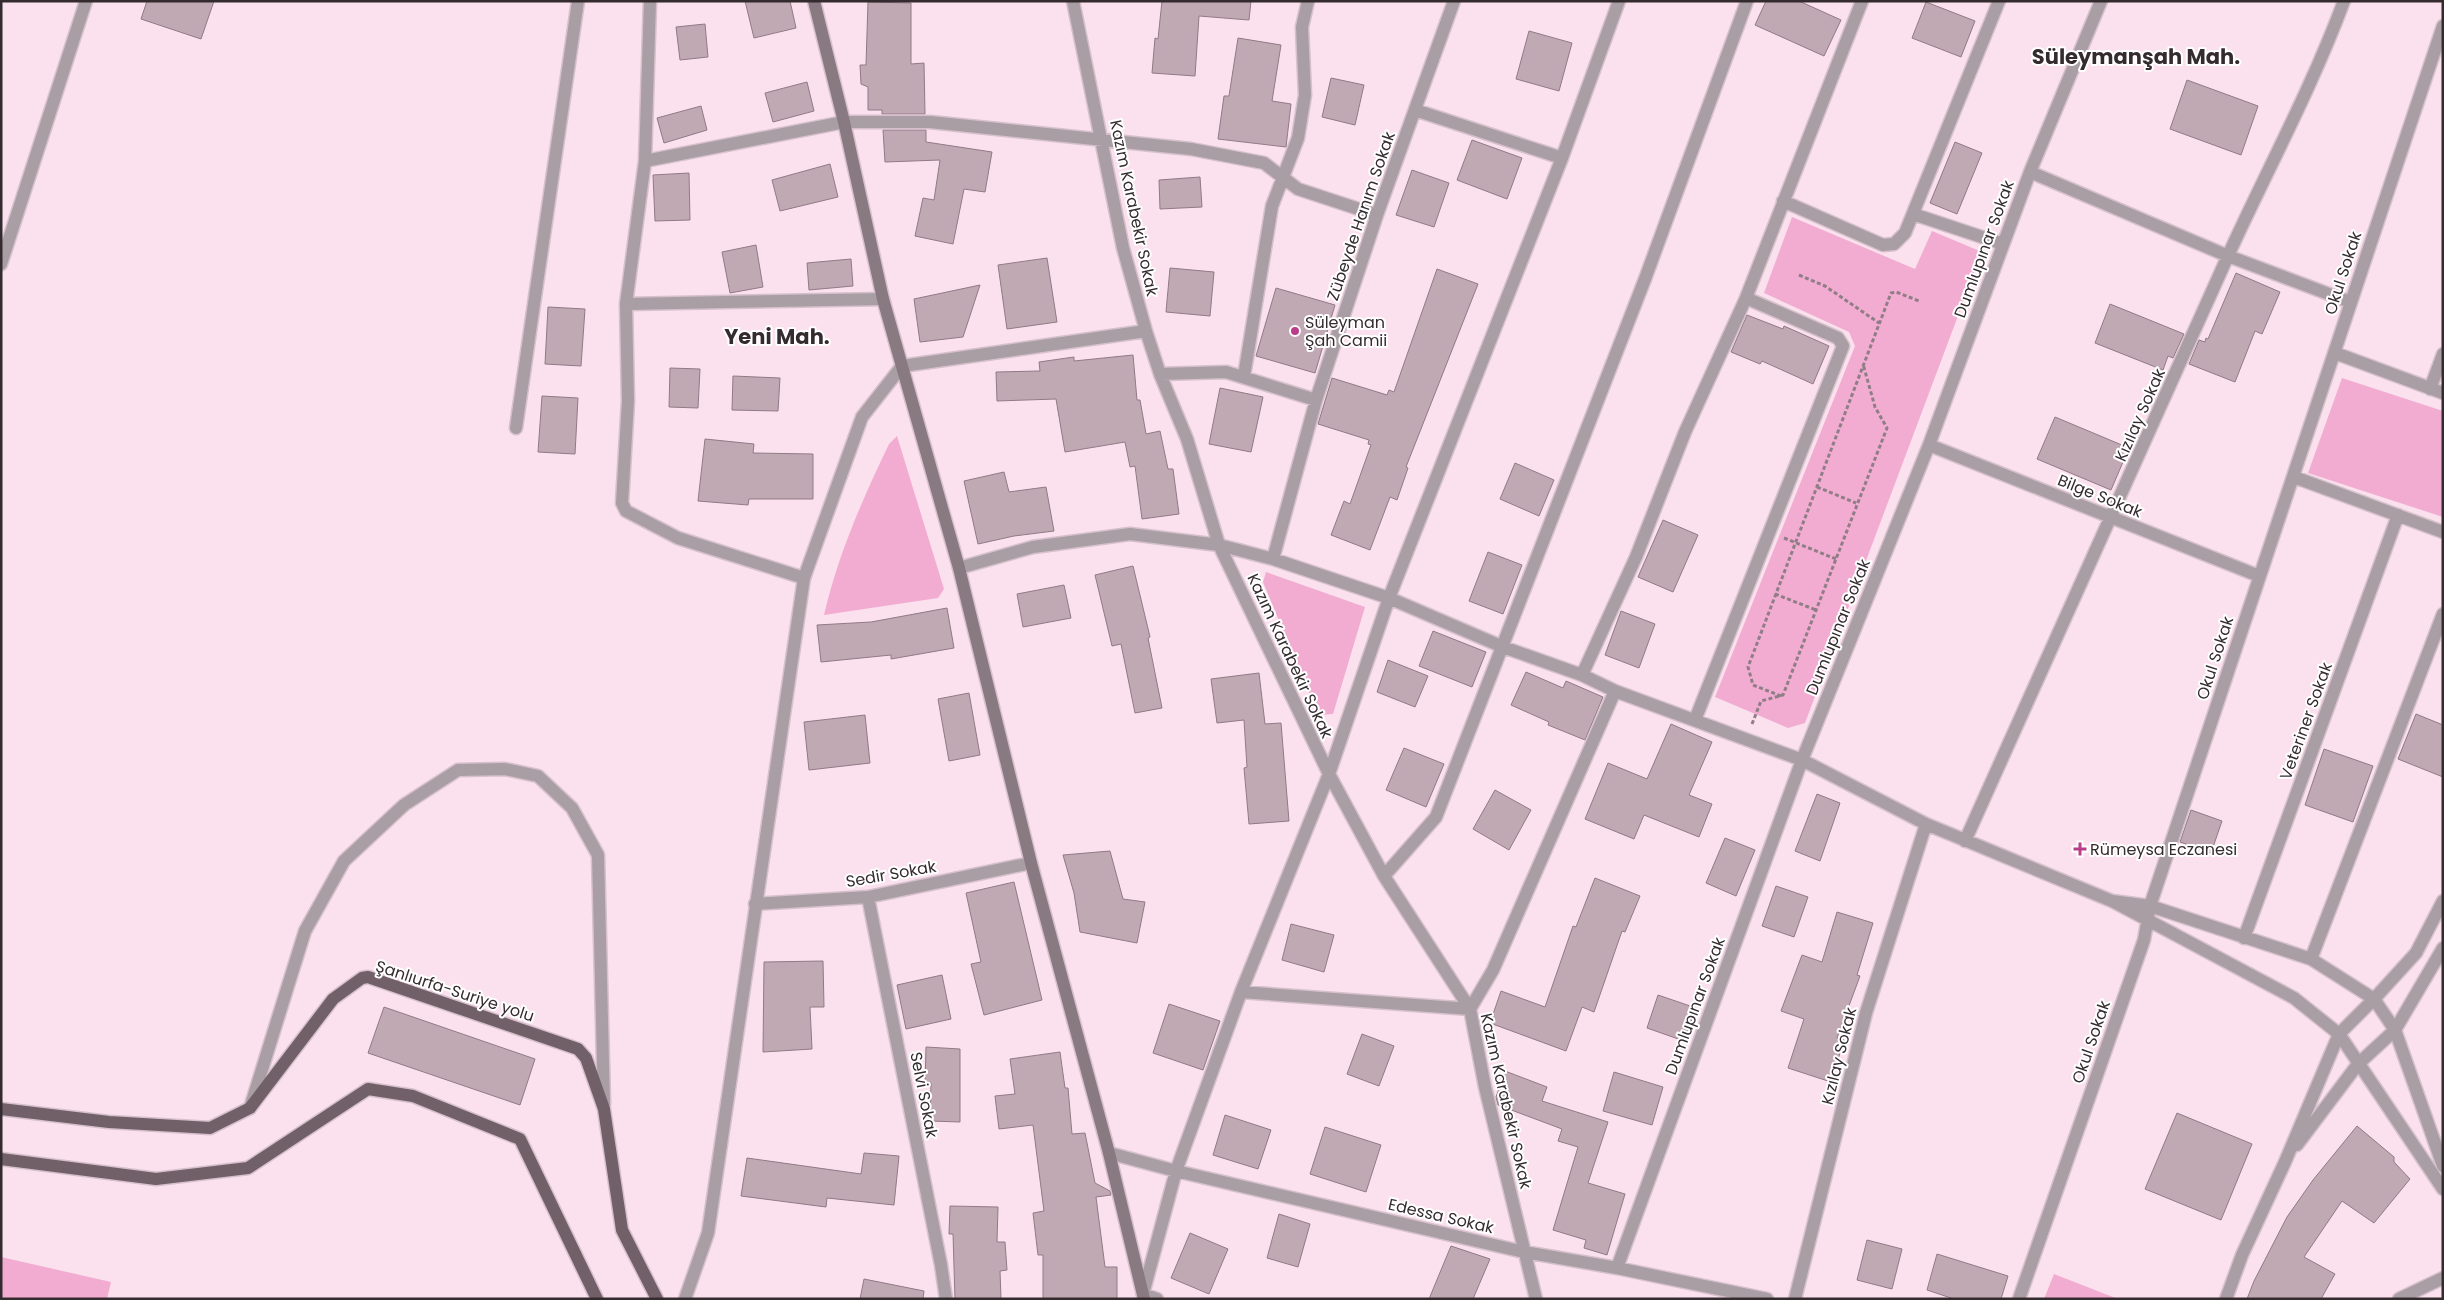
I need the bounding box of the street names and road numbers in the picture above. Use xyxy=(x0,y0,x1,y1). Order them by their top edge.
street label: Kazım Karabekir Sokak xyxy=(1104,118,1164,299)
street label: Zübeyde Hanım Sokak xyxy=(1321,128,1401,304)
street label: Dumlupınar Sokak xyxy=(1948,176,2020,321)
street label: Okul Sokak xyxy=(2319,228,2367,318)
street label: Kızılay Sokak xyxy=(2109,364,2171,465)
street label: Bilge Sokak xyxy=(2054,469,2147,524)
street label: Dumlupınar Sokak xyxy=(1800,555,1876,699)
street label: Kazım Karabekir Sokak xyxy=(1242,570,1339,743)
street label: Okul Sokak xyxy=(2191,613,2239,703)
street label: Veteriner Sokak xyxy=(2274,658,2338,783)
street label: Sedir Sokak xyxy=(844,855,939,893)
street label: Dumlupınar Sokak xyxy=(1659,933,1731,1078)
street label: Şanlıurfa-Suriye yolu xyxy=(373,954,537,1028)
street label: Okul Sokak xyxy=(2066,997,2116,1086)
street label: Kızılay Sokak xyxy=(1816,1004,1862,1107)
street label: Kazım Karabekir Sokak xyxy=(1475,1011,1538,1192)
street label: Selvi Sokak xyxy=(904,1050,944,1141)
street label: Edessa Sokak xyxy=(1386,1193,1497,1239)

